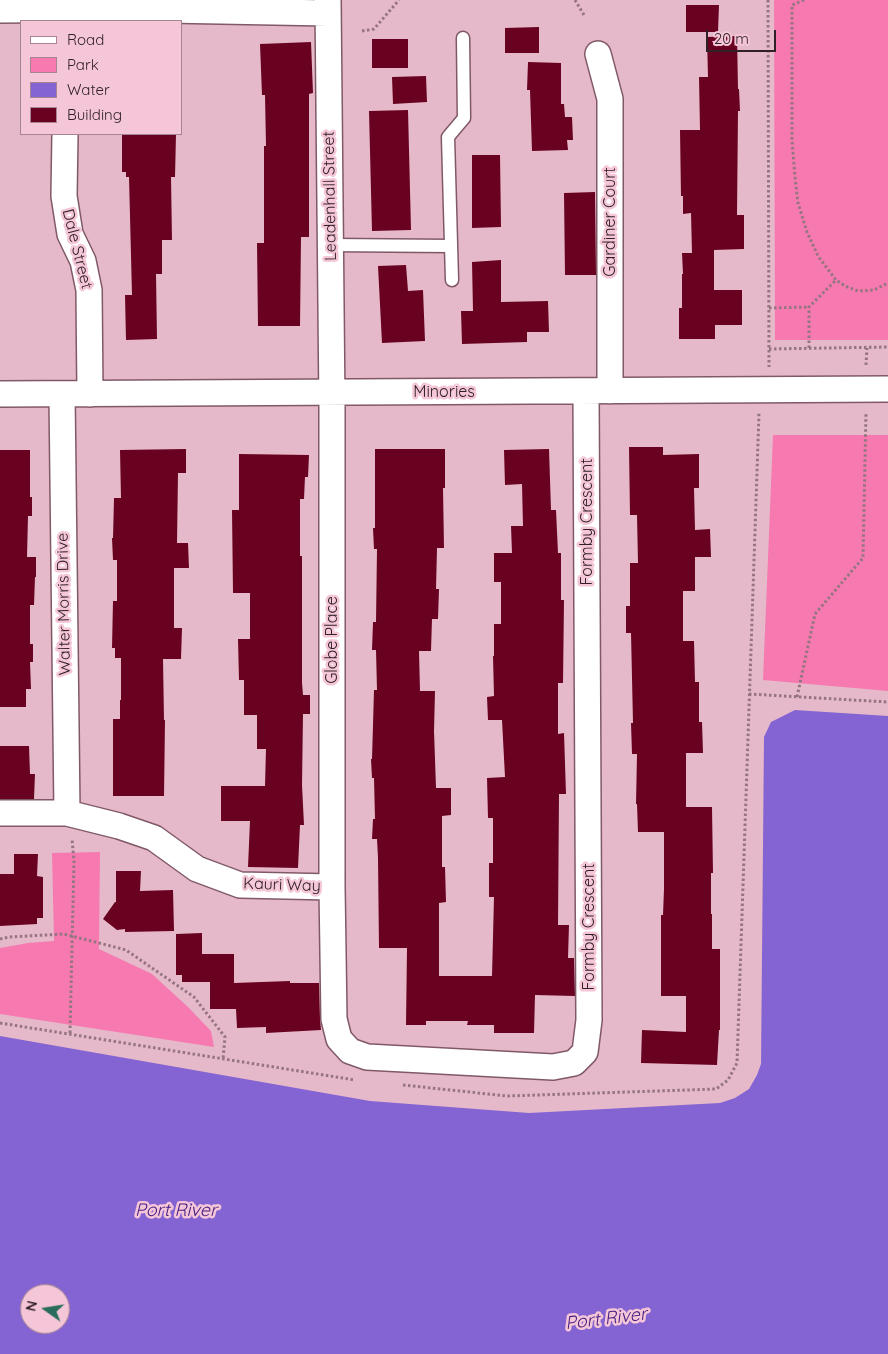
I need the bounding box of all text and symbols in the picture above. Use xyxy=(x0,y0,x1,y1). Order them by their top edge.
legend xyxy=(20,20,182,135)
scale bar xyxy=(708,20,778,52)
text: 20 m xyxy=(714,29,749,48)
text: Road xyxy=(67,30,104,49)
text: Park xyxy=(67,55,99,74)
text: Water xyxy=(67,80,110,99)
text: Building xyxy=(67,105,122,124)
street label: Leadenhall Street xyxy=(319,131,341,261)
street label: Gardiner Court xyxy=(600,167,620,277)
street label: Dale Street xyxy=(58,207,96,291)
street label: Minories xyxy=(413,382,475,402)
street label: Formby Crescent xyxy=(577,458,597,586)
street label: Walter Morris Drive xyxy=(53,533,75,675)
street label: Globe Place xyxy=(322,596,342,684)
street label: Formby Crescent xyxy=(579,863,599,991)
street label: Kauri Way xyxy=(243,874,321,896)
water label: Port River xyxy=(135,1200,217,1222)
north arrow xyxy=(20,1284,70,1334)
text: N xyxy=(21,1299,41,1313)
water label: Port River xyxy=(564,1303,648,1335)

